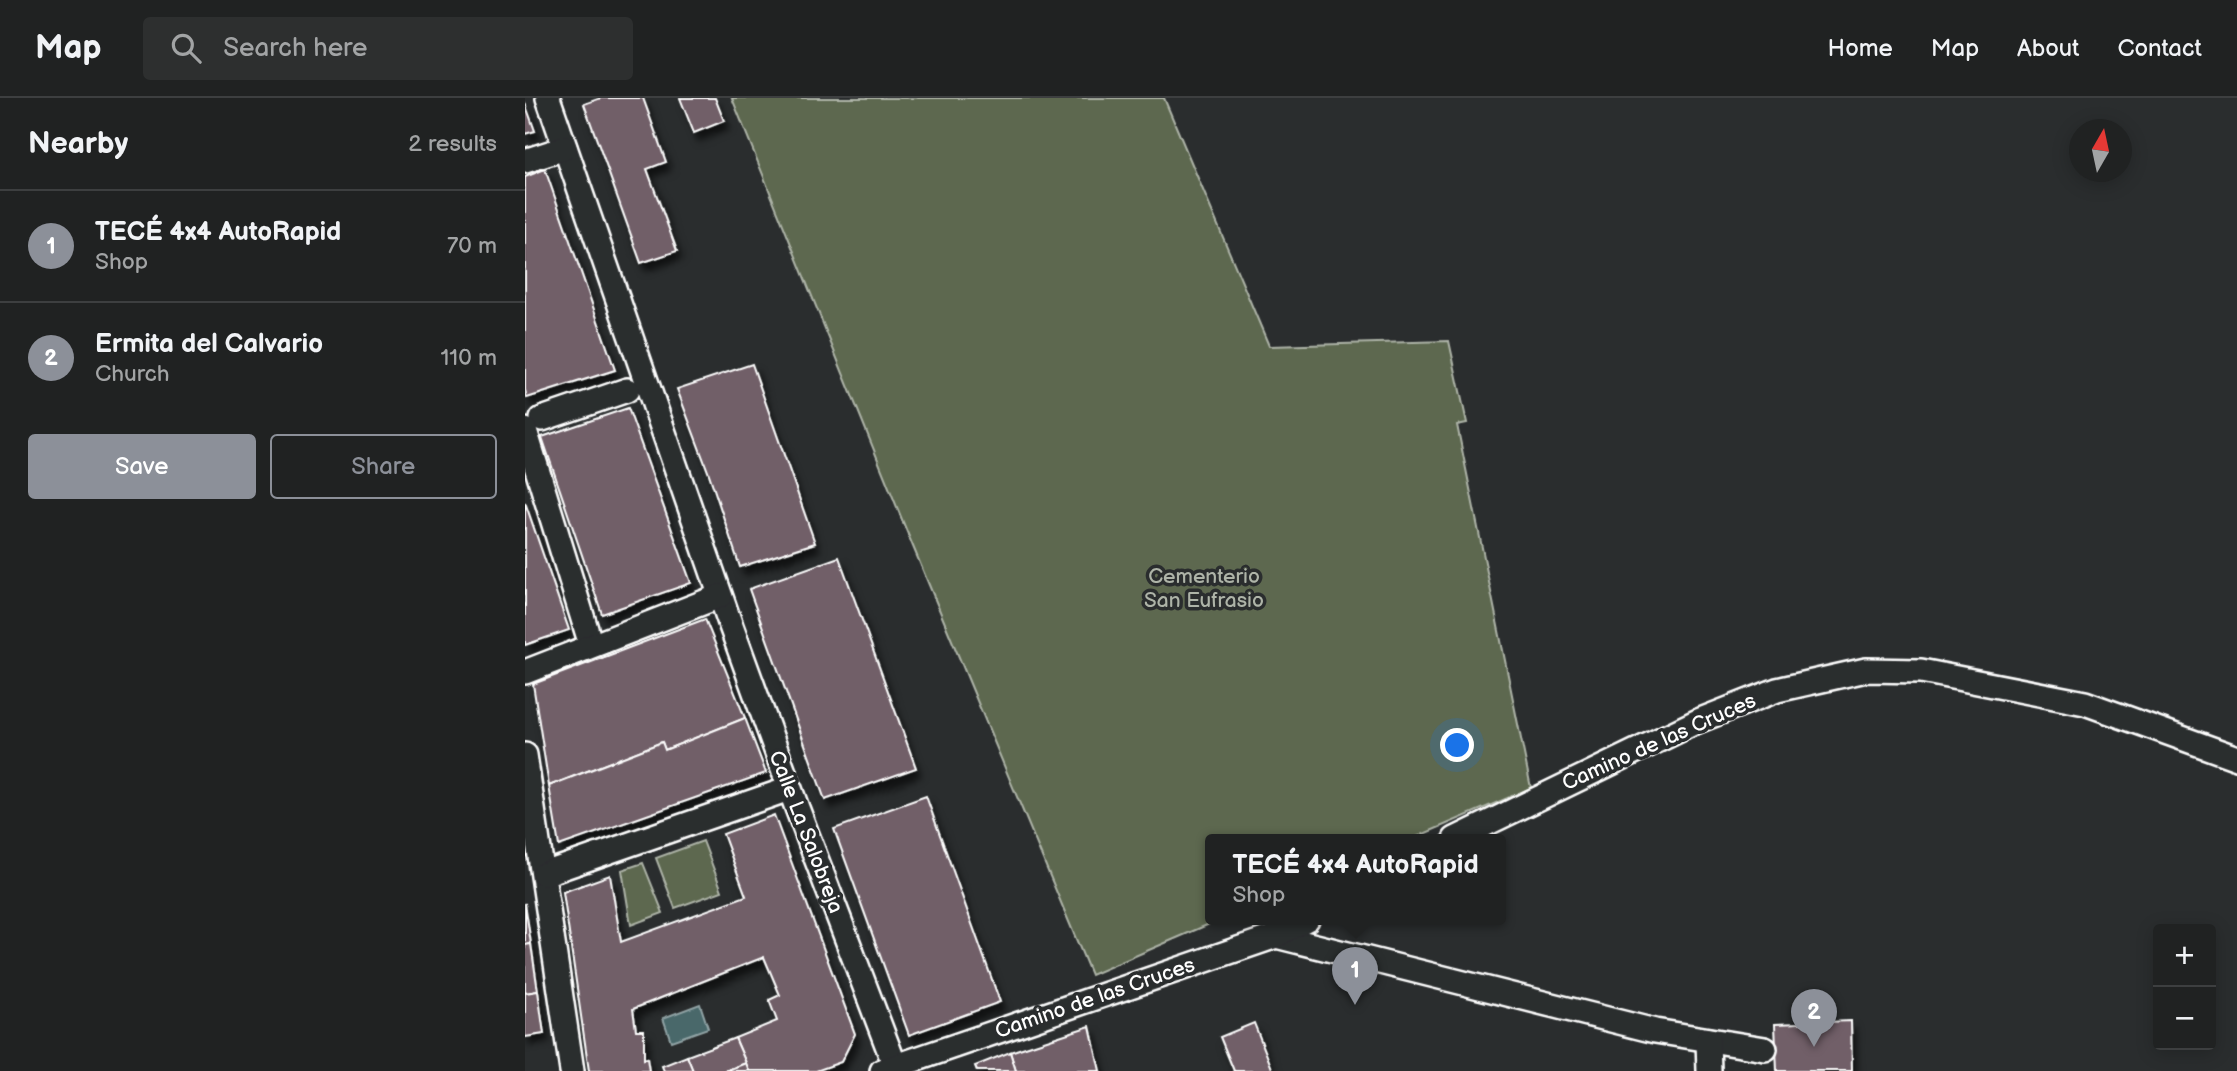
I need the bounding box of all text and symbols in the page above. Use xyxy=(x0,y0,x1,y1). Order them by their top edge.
search box xyxy=(143,17,633,80)
text: Map xyxy=(35,28,101,68)
icon: search xyxy=(167,29,205,67)
text: Search here xyxy=(223,33,367,64)
text: Home xyxy=(1828,34,1893,63)
text: Map xyxy=(1931,34,1979,63)
text: About xyxy=(2017,34,2079,63)
text: Contact xyxy=(2117,34,2202,63)
north arrow xyxy=(2069,119,2132,182)
text: Nearby xyxy=(28,126,128,162)
text: 2 results xyxy=(408,130,497,158)
text: TECÉ 4x4 AutoRapid xyxy=(95,217,341,248)
text: 1 xyxy=(46,232,56,260)
text: 70 m xyxy=(447,232,497,260)
text: Shop xyxy=(95,248,148,276)
text: Ermita del Calvario xyxy=(95,329,323,360)
text: 2 xyxy=(44,344,58,372)
text: 110 m xyxy=(440,344,497,372)
text: Church xyxy=(95,360,170,388)
button: Save xyxy=(28,434,256,499)
button: Share xyxy=(270,434,497,499)
park label: Cementerio San Eufrasio xyxy=(1144,564,1264,613)
street label: Camino de las Cruces xyxy=(1558,688,1760,796)
your location xyxy=(1440,728,1474,762)
street label: Calle La Salobreja xyxy=(763,747,849,917)
popup xyxy=(1205,834,1506,925)
text: TECÉ 4x4 AutoRapid xyxy=(1232,850,1479,881)
text: Shop xyxy=(1232,881,1285,909)
map controls xyxy=(2153,924,2216,1050)
button: + xyxy=(2153,924,2216,987)
pin: 1 xyxy=(1332,947,1378,1005)
street label: Camino de las Cruces xyxy=(992,952,1198,1044)
button: − xyxy=(2153,987,2216,1050)
pin: 2 xyxy=(1791,989,1837,1047)

